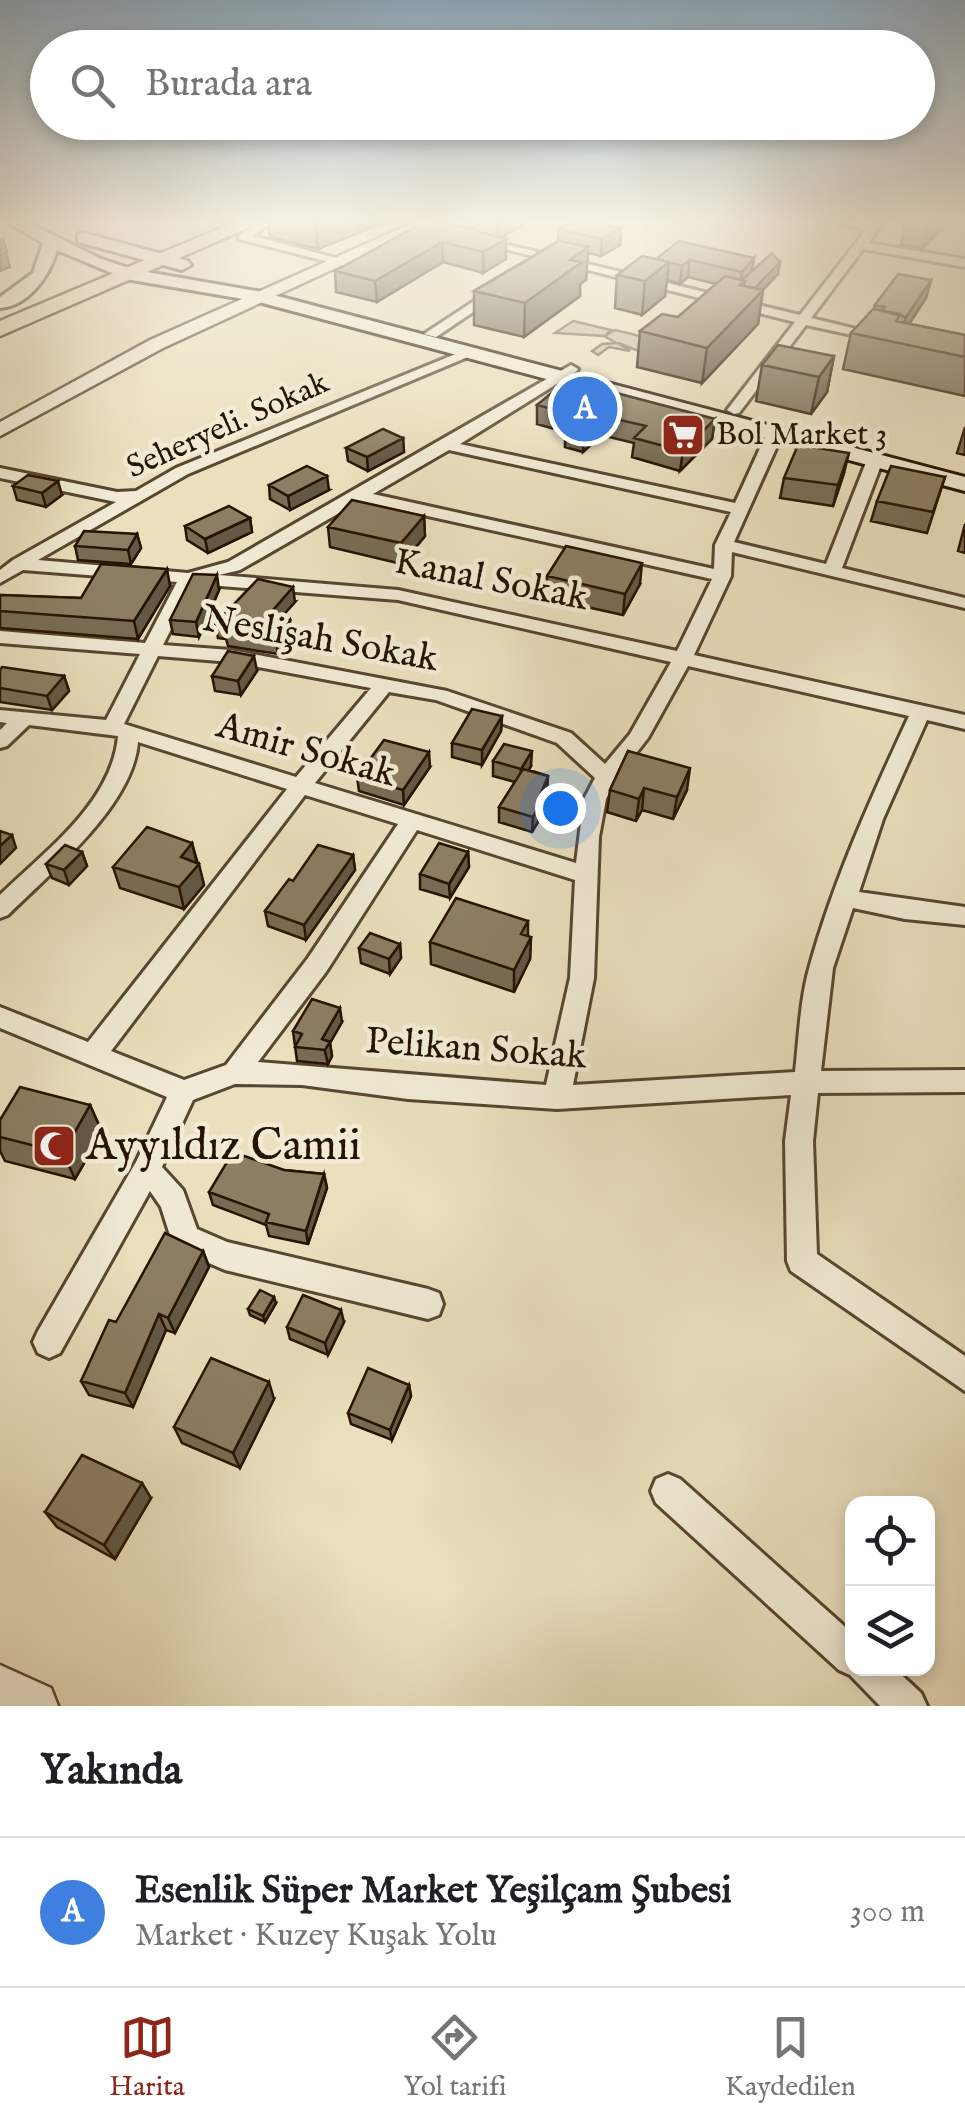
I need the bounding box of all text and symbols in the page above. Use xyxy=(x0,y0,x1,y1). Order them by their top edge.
search box xyxy=(30,30,935,140)
icon: search xyxy=(65,58,120,113)
text: Burada ara xyxy=(145,61,312,109)
street label: Seheryeli. Sokak xyxy=(120,363,336,489)
pin: A xyxy=(552,372,618,446)
supermarket icon: Bol Market 3 xyxy=(660,412,706,458)
place label: Bol Market 3 xyxy=(716,415,887,456)
street label: Kanal Sokak xyxy=(390,539,593,623)
street label: Neslişah Sokak xyxy=(198,596,442,684)
street label: Amir Sokak xyxy=(210,702,402,800)
your location xyxy=(535,783,586,834)
street label: Pelikan Sokak xyxy=(364,1018,589,1082)
place label: Ayyıldız Camii xyxy=(85,1118,361,1175)
mosque icon: Ayyıldız Camii xyxy=(31,1123,77,1169)
map controls xyxy=(845,1496,935,1676)
button: locate xyxy=(845,1496,935,1586)
button: layers xyxy=(845,1586,935,1676)
text: Yakında xyxy=(40,1745,182,1798)
text: Esenlik Süper Market Yeşilçam Şubesi xyxy=(135,1868,732,1916)
text: A xyxy=(62,1892,83,1933)
text: 300 m xyxy=(850,1892,925,1933)
text: Market · Kuzey Kuşak Yolu xyxy=(135,1916,497,1957)
tab: Harita xyxy=(109,2010,185,2105)
tab: Yol tarifi xyxy=(403,2010,507,2105)
tab: Kaydedilen xyxy=(725,2010,856,2105)

